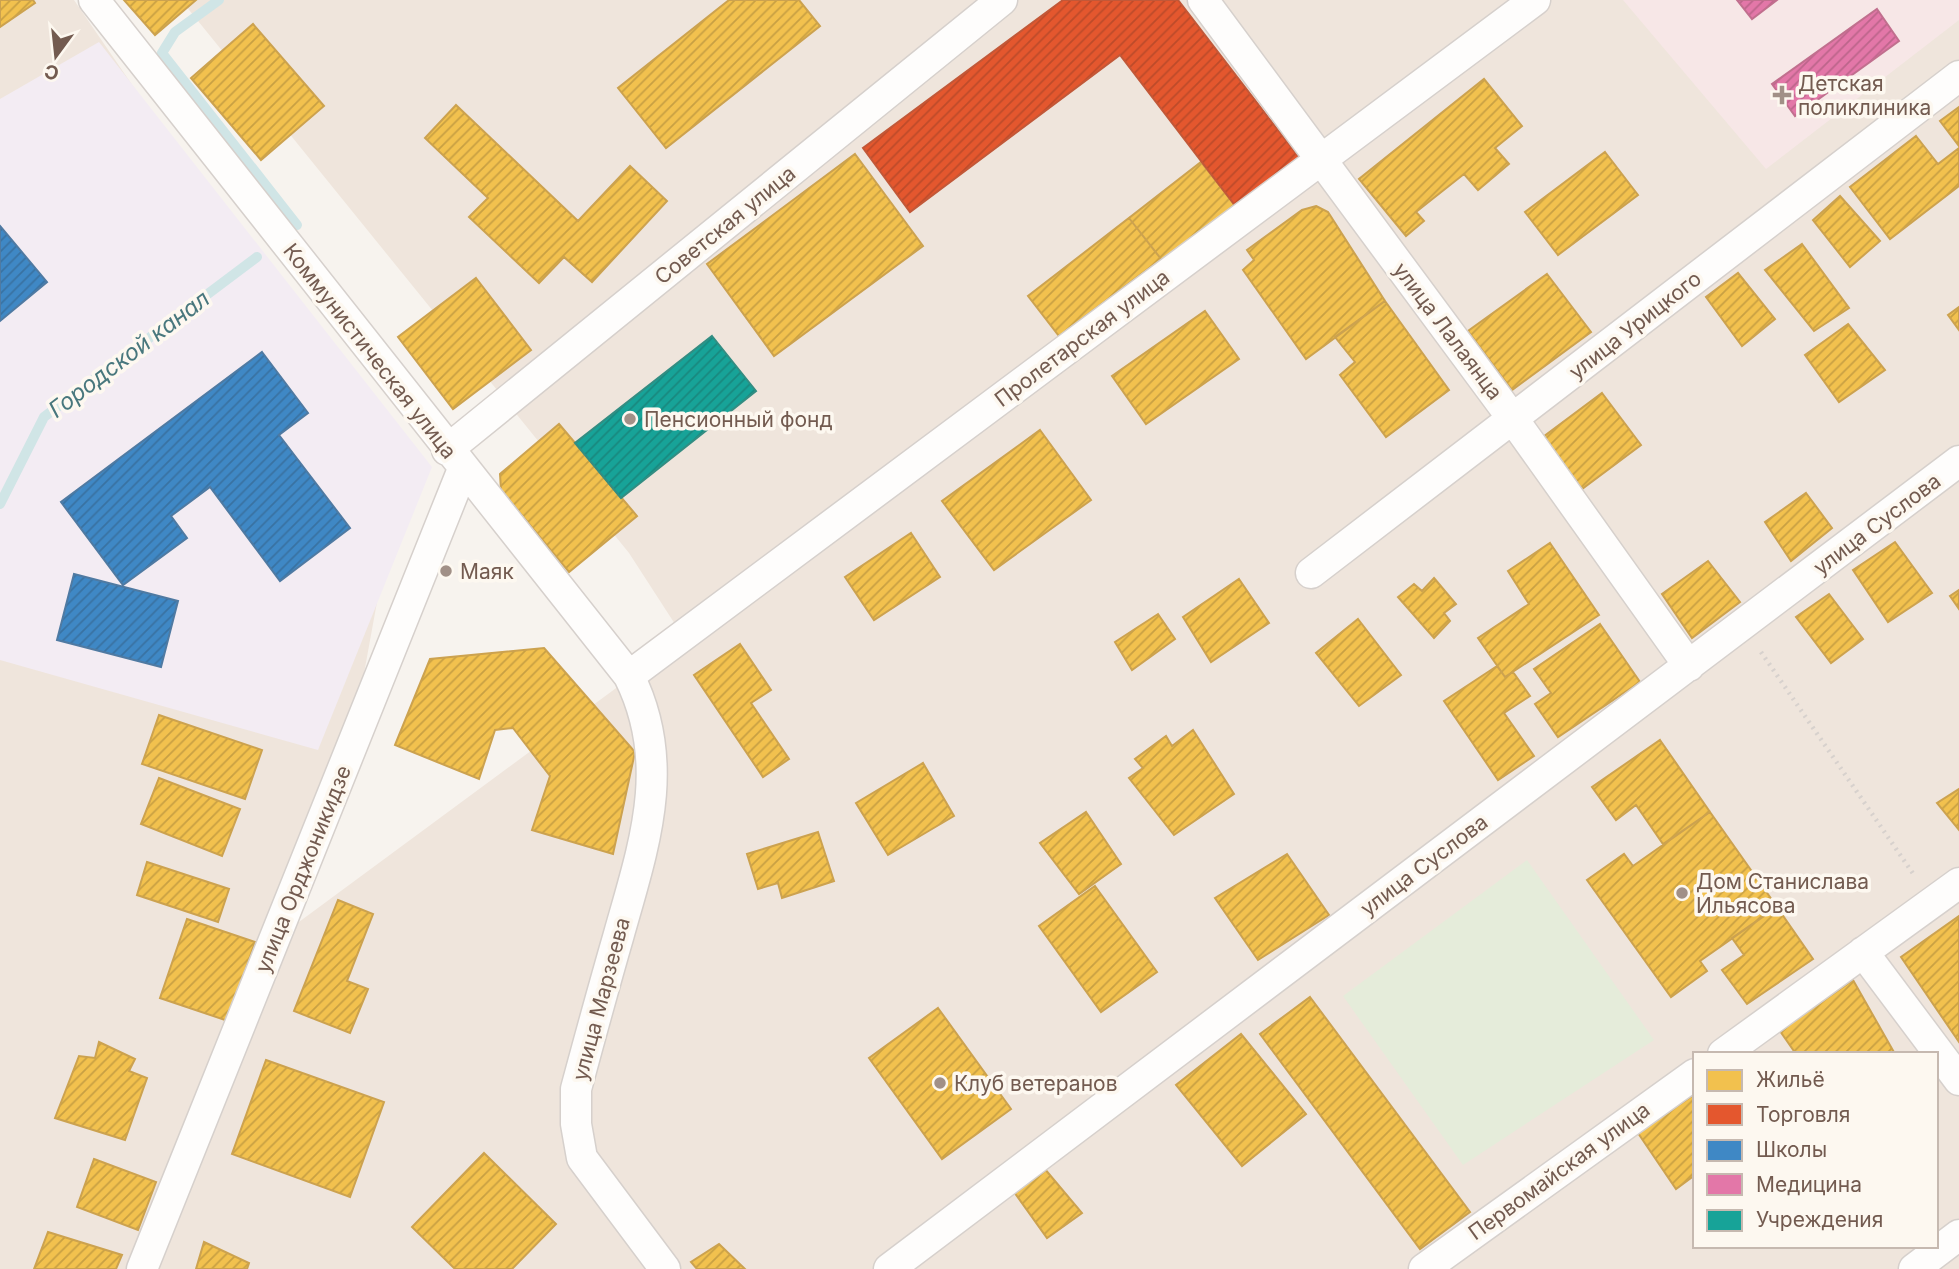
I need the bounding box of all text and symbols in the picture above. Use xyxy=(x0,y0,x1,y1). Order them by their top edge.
north arrow xyxy=(21,21,91,91)
text: С xyxy=(42,59,61,85)
place label: Детская поликлиника xyxy=(1798,71,1931,120)
marker: Детская поликлиника xyxy=(1772,85,1792,105)
street label: Советская улица xyxy=(650,161,800,289)
street label: Коммунистическая улица xyxy=(278,238,462,464)
street label: улица Лалаянца xyxy=(1388,257,1508,405)
street label: Пролетарская улица xyxy=(990,264,1174,412)
street label: улица Урицкого xyxy=(1564,266,1706,384)
water label: Городской канал xyxy=(43,284,215,424)
place label: Пенсионный фонд xyxy=(644,407,833,432)
marker: Пенсионный фонд xyxy=(622,411,638,427)
street label: улица Суслова xyxy=(1809,468,1945,580)
place label: Маяк xyxy=(460,559,514,584)
marker: Маяк xyxy=(438,563,454,579)
street label: улица Орджоникидзе xyxy=(250,762,356,976)
street label: улица Суслова xyxy=(1356,809,1492,921)
place label: Дом Станислава Ильясова xyxy=(1696,869,1869,918)
marker: Дом Станислава Ильясова xyxy=(1674,885,1690,901)
street label: улица Марзеева xyxy=(567,915,635,1083)
legend xyxy=(1693,1052,1938,1248)
text: Жильё xyxy=(1756,1067,1825,1092)
place label: Клуб ветеранов xyxy=(954,1071,1118,1096)
marker: Клуб ветеранов xyxy=(932,1075,948,1091)
street label: Первомайская улица xyxy=(1463,1097,1655,1245)
text: Торговля xyxy=(1756,1102,1850,1127)
text: Школы xyxy=(1756,1137,1827,1162)
text: Медицина xyxy=(1756,1172,1862,1197)
text: Учреждения xyxy=(1756,1207,1883,1232)

